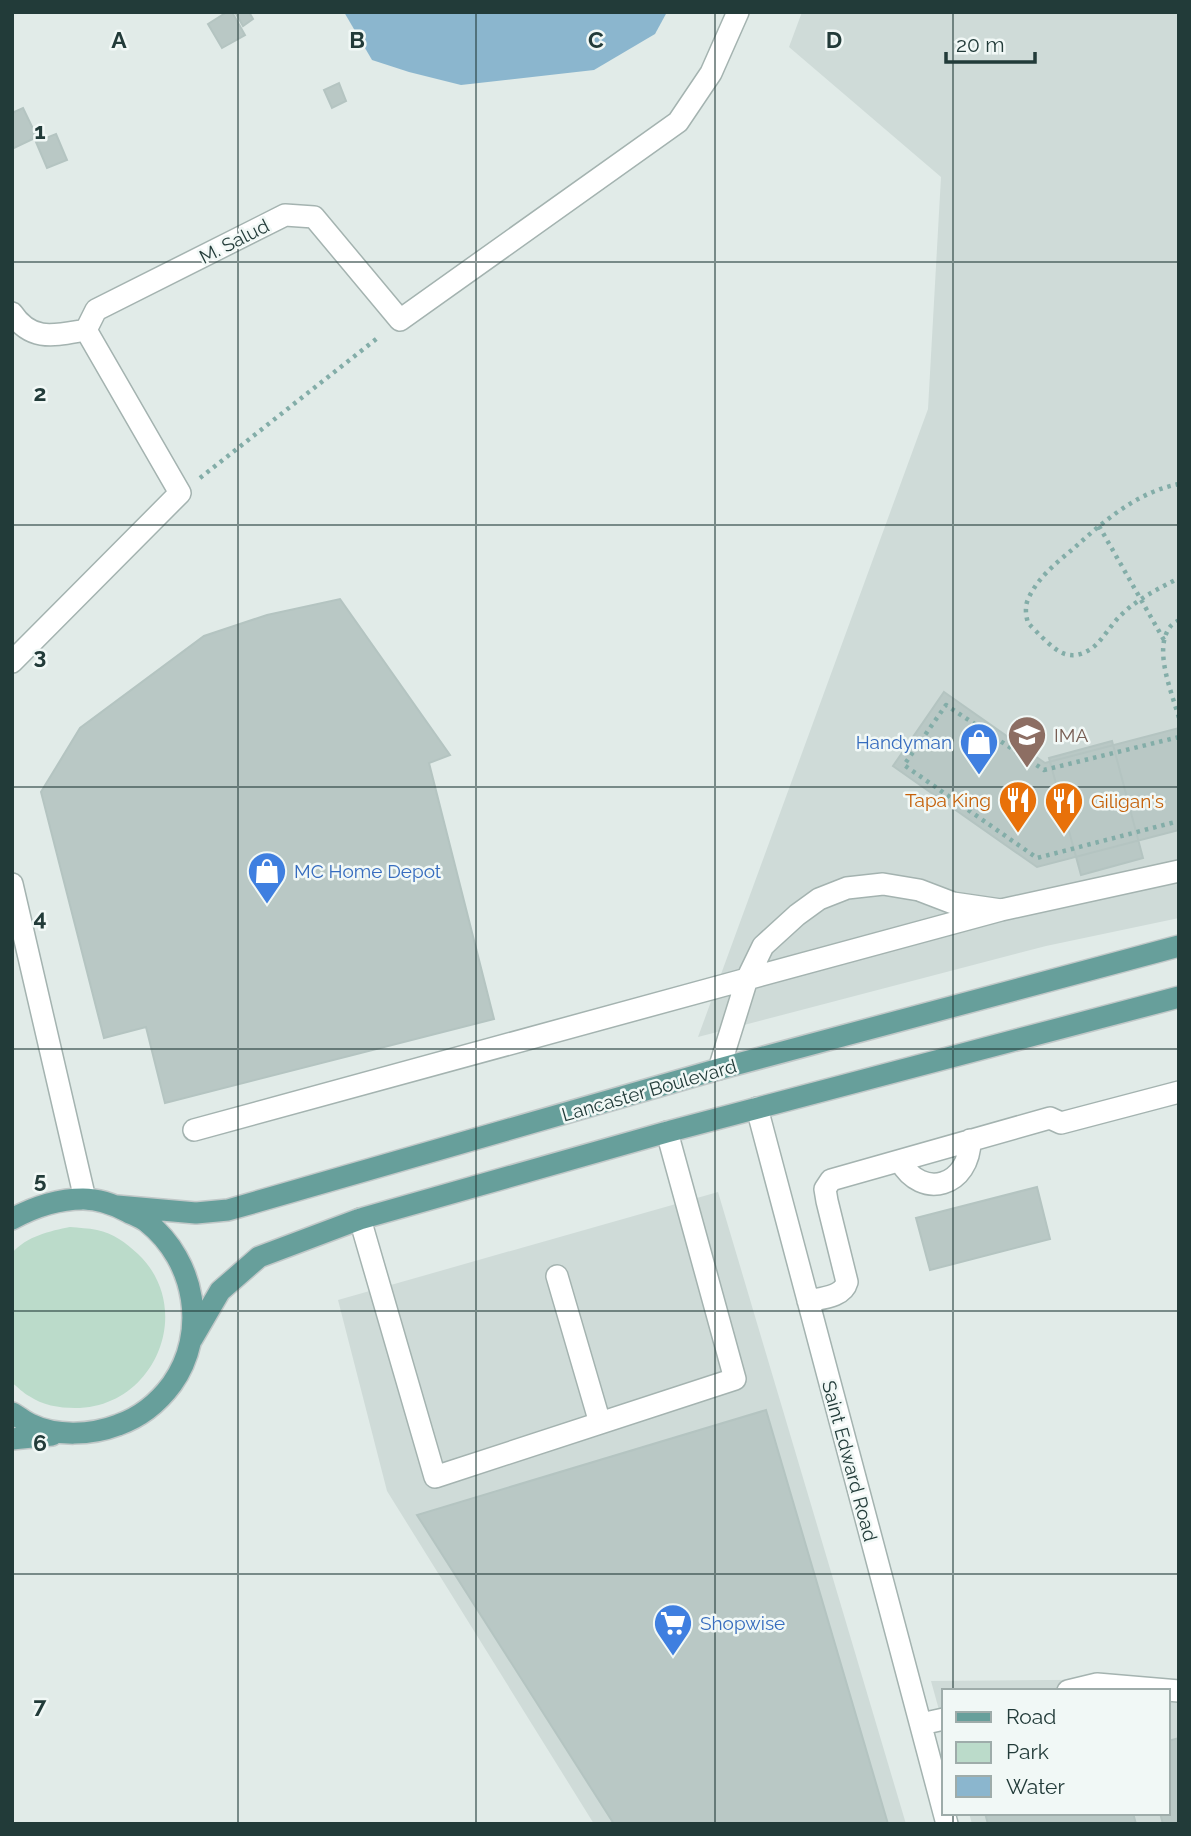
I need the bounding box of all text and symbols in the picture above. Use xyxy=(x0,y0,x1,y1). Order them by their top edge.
scale bar xyxy=(946,21,1035,65)
text: A xyxy=(111,26,127,53)
text: B xyxy=(349,26,365,53)
text: C xyxy=(588,26,604,53)
text: D xyxy=(826,26,842,53)
text: 20 m xyxy=(956,32,1004,57)
text: 1 xyxy=(34,117,46,144)
street label: M. Salud xyxy=(195,214,273,268)
text: 2 xyxy=(34,379,46,406)
text: 3 xyxy=(34,642,46,669)
school or university icon: IMA xyxy=(1006,714,1048,769)
shop icon: Handyman xyxy=(958,721,1000,776)
place label: IMA xyxy=(1054,724,1088,746)
place label: Handyman xyxy=(856,731,952,753)
restaurant icon: Tapa King xyxy=(997,779,1039,834)
restaurant icon: Giligan's xyxy=(1043,780,1085,835)
place label: Tapa King xyxy=(905,789,991,811)
place label: Giligan's xyxy=(1091,790,1164,812)
shop icon: MC Home Depot xyxy=(246,850,288,905)
place label: MC Home Depot xyxy=(294,860,442,882)
text: 4 xyxy=(33,904,47,931)
street label: Lancaster Boulevard xyxy=(559,1055,739,1125)
text: 5 xyxy=(34,1166,47,1193)
street label: Saint Edward Road xyxy=(818,1378,882,1544)
text: 6 xyxy=(33,1429,47,1456)
supermarket icon: Shopwise xyxy=(652,1602,694,1657)
place label: Shopwise xyxy=(700,1612,785,1634)
legend xyxy=(942,1689,1170,1815)
text: 7 xyxy=(34,1691,47,1718)
text: Road xyxy=(1006,1704,1056,1729)
text: Park xyxy=(1006,1739,1049,1764)
text: Water xyxy=(1006,1774,1065,1799)

